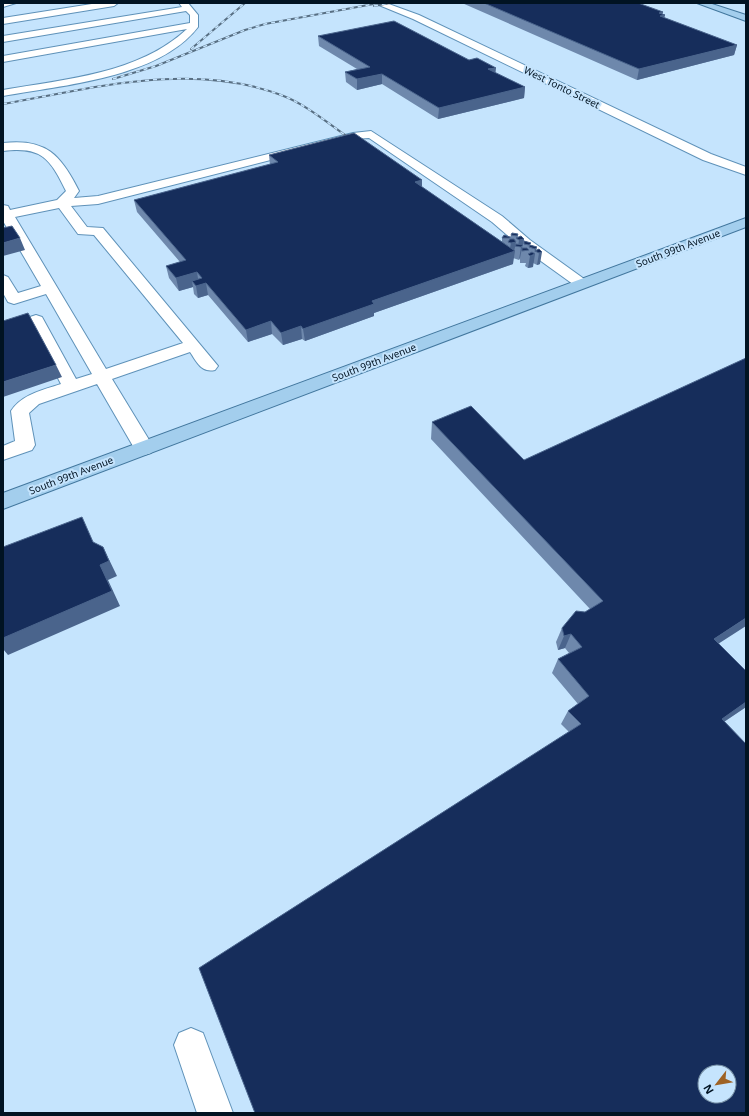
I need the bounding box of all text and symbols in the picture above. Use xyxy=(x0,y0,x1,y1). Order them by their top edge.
street label: West Tonto Street xyxy=(522,63,603,112)
street label: South 99th Avenue xyxy=(634,225,722,270)
street label: South 99th Avenue xyxy=(330,339,418,384)
street label: South 99th Avenue xyxy=(27,452,115,497)
north arrow xyxy=(697,1064,737,1104)
text: N xyxy=(699,1082,717,1097)

